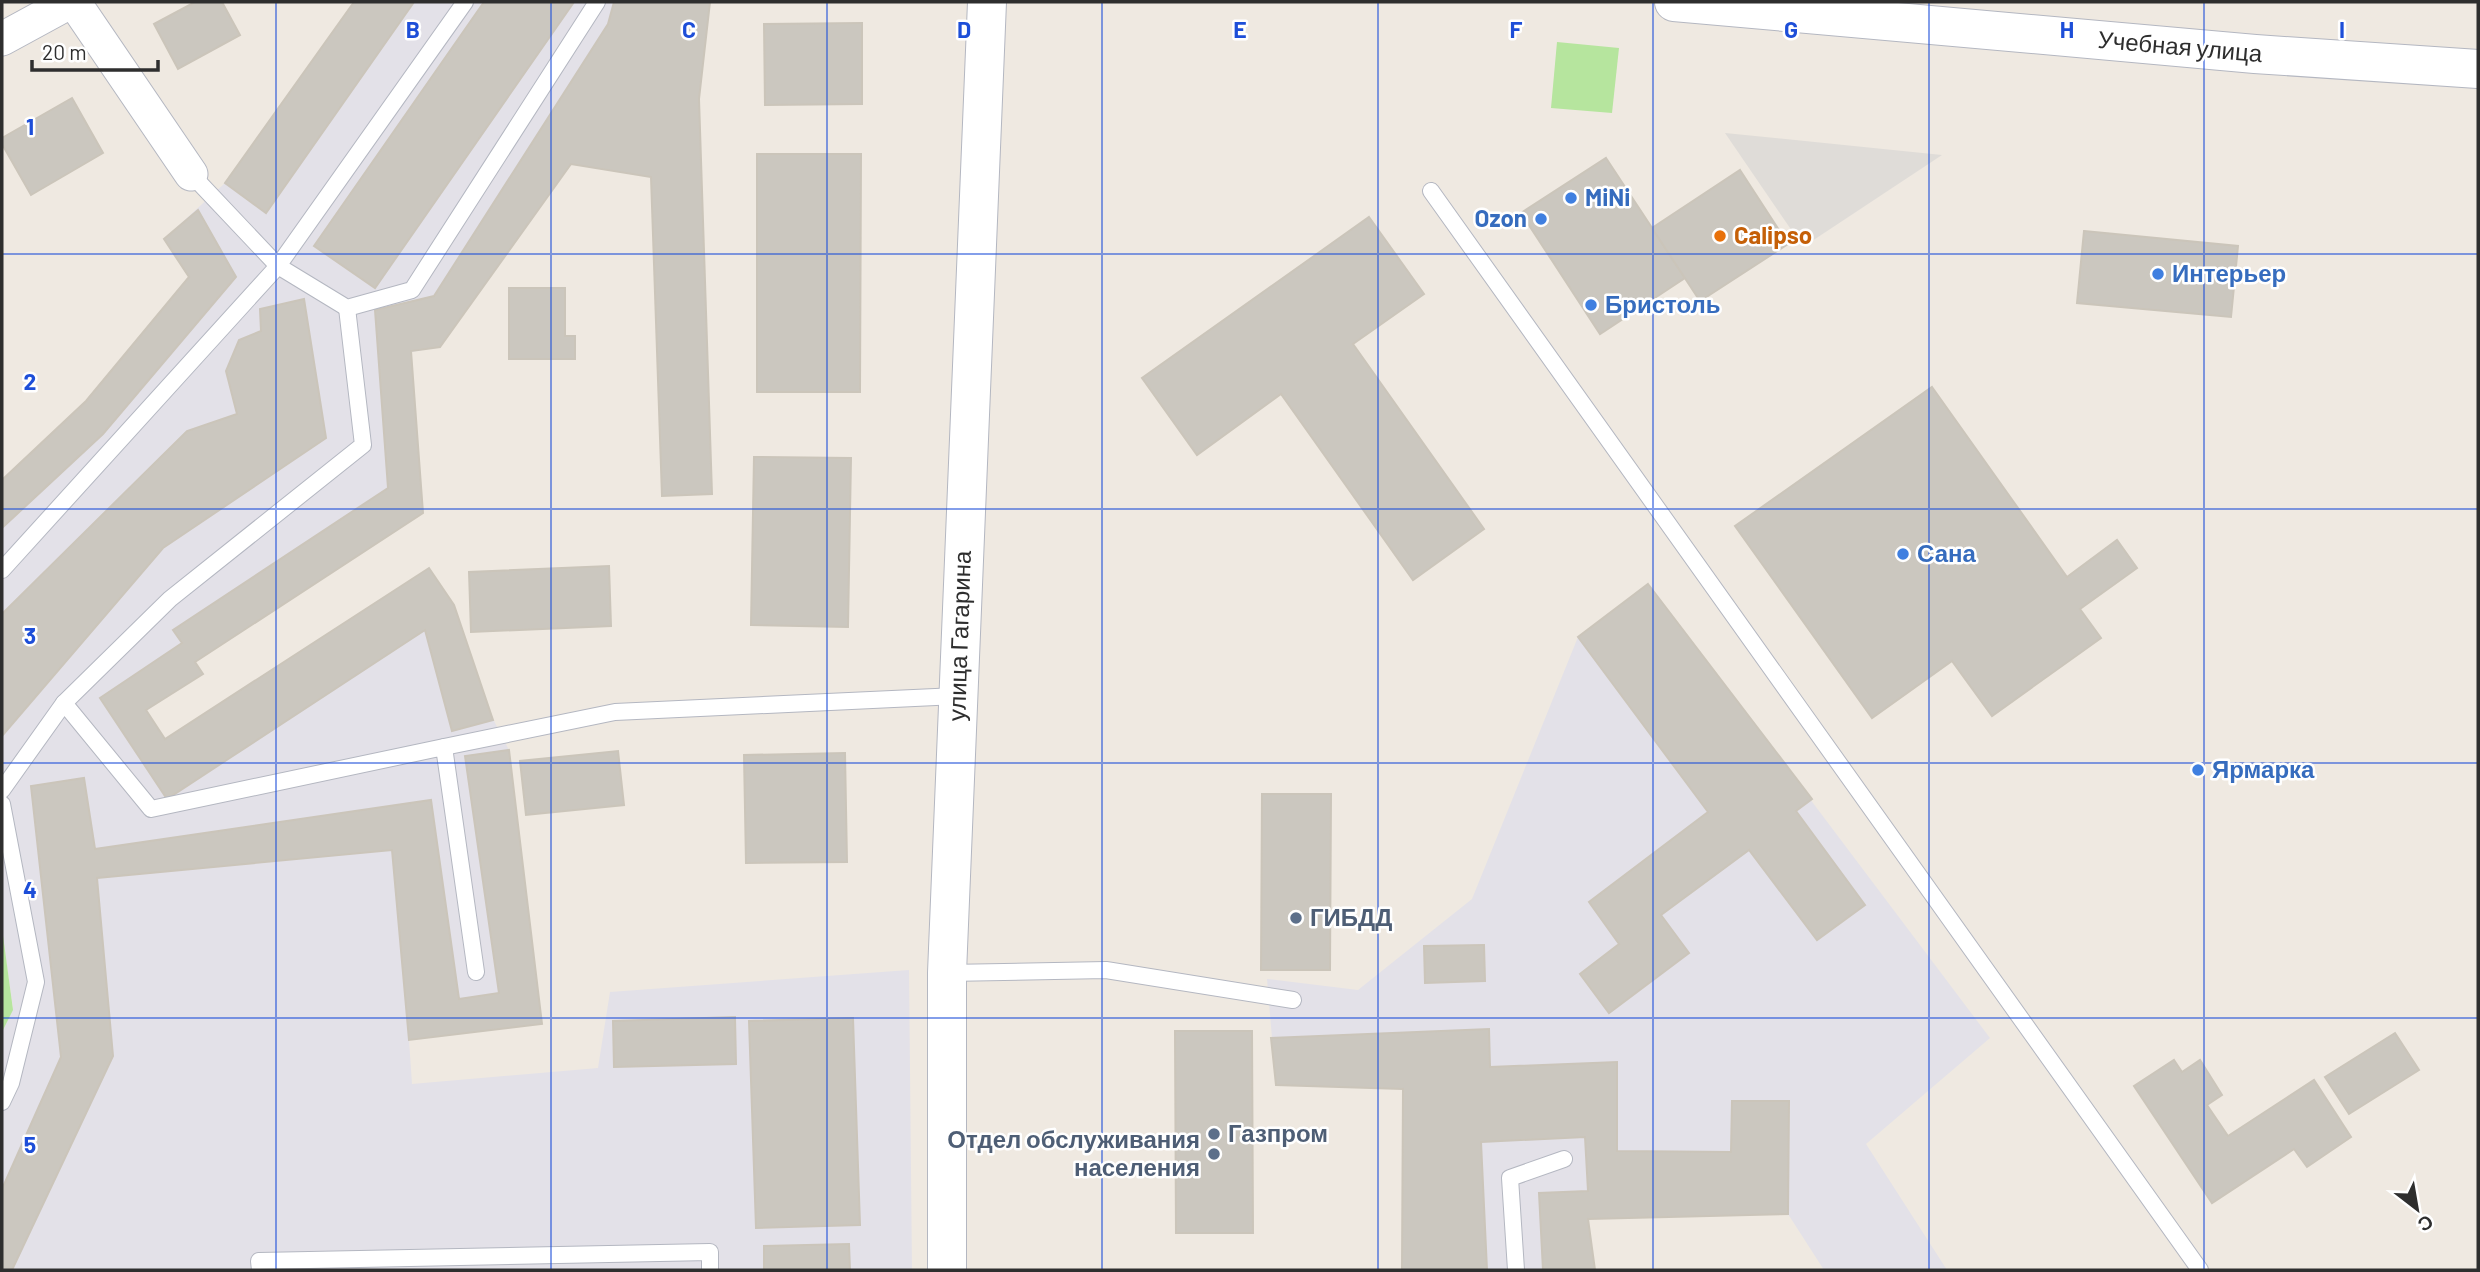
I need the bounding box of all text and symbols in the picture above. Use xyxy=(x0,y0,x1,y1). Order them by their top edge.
text: B xyxy=(406,15,420,43)
text: C xyxy=(682,15,696,43)
text: D xyxy=(957,15,971,43)
text: E xyxy=(1233,15,1247,43)
text: F xyxy=(1510,15,1523,43)
text: G xyxy=(1784,15,1798,43)
text: H xyxy=(2060,15,2074,43)
text: I xyxy=(2339,15,2345,43)
street label: Учебная улица xyxy=(2097,24,2264,67)
scale bar xyxy=(32,28,158,72)
text: 20 m xyxy=(42,39,87,64)
text: 1 xyxy=(26,112,34,140)
place label: MiNi xyxy=(1585,182,1630,211)
marker: MiNi xyxy=(1563,190,1579,206)
place label: Ozon xyxy=(1475,203,1527,232)
marker: Ozon xyxy=(1533,211,1549,227)
place label: Calipso xyxy=(1734,220,1812,249)
marker: Calipso xyxy=(1712,228,1728,244)
place label: Интерьер xyxy=(2172,258,2286,287)
marker: Интерьер xyxy=(2150,266,2166,282)
place label: Бристоль xyxy=(1605,289,1721,318)
marker: Бристоль xyxy=(1583,297,1599,313)
text: 2 xyxy=(24,367,36,395)
place label: Сана xyxy=(1917,538,1976,567)
marker: Сана xyxy=(1895,546,1911,562)
street label: улица Гагарина xyxy=(941,549,976,722)
text: 3 xyxy=(24,621,36,649)
place label: Ярмарка xyxy=(2212,754,2315,783)
marker: Ярмарка xyxy=(2190,762,2206,778)
text: 4 xyxy=(23,875,37,903)
place label: ГИБДД xyxy=(1310,902,1392,931)
marker: ГИБДД xyxy=(1288,910,1304,926)
place label: Газпром xyxy=(1228,1118,1328,1147)
place label: Отдел обслуживания населения xyxy=(947,1124,1200,1181)
marker: Газпром xyxy=(1206,1126,1222,1142)
text: 5 xyxy=(24,1130,36,1158)
marker: Отдел обслуживания населения xyxy=(1206,1146,1222,1162)
north arrow xyxy=(2382,1174,2452,1244)
text: С xyxy=(2414,1211,2438,1238)

